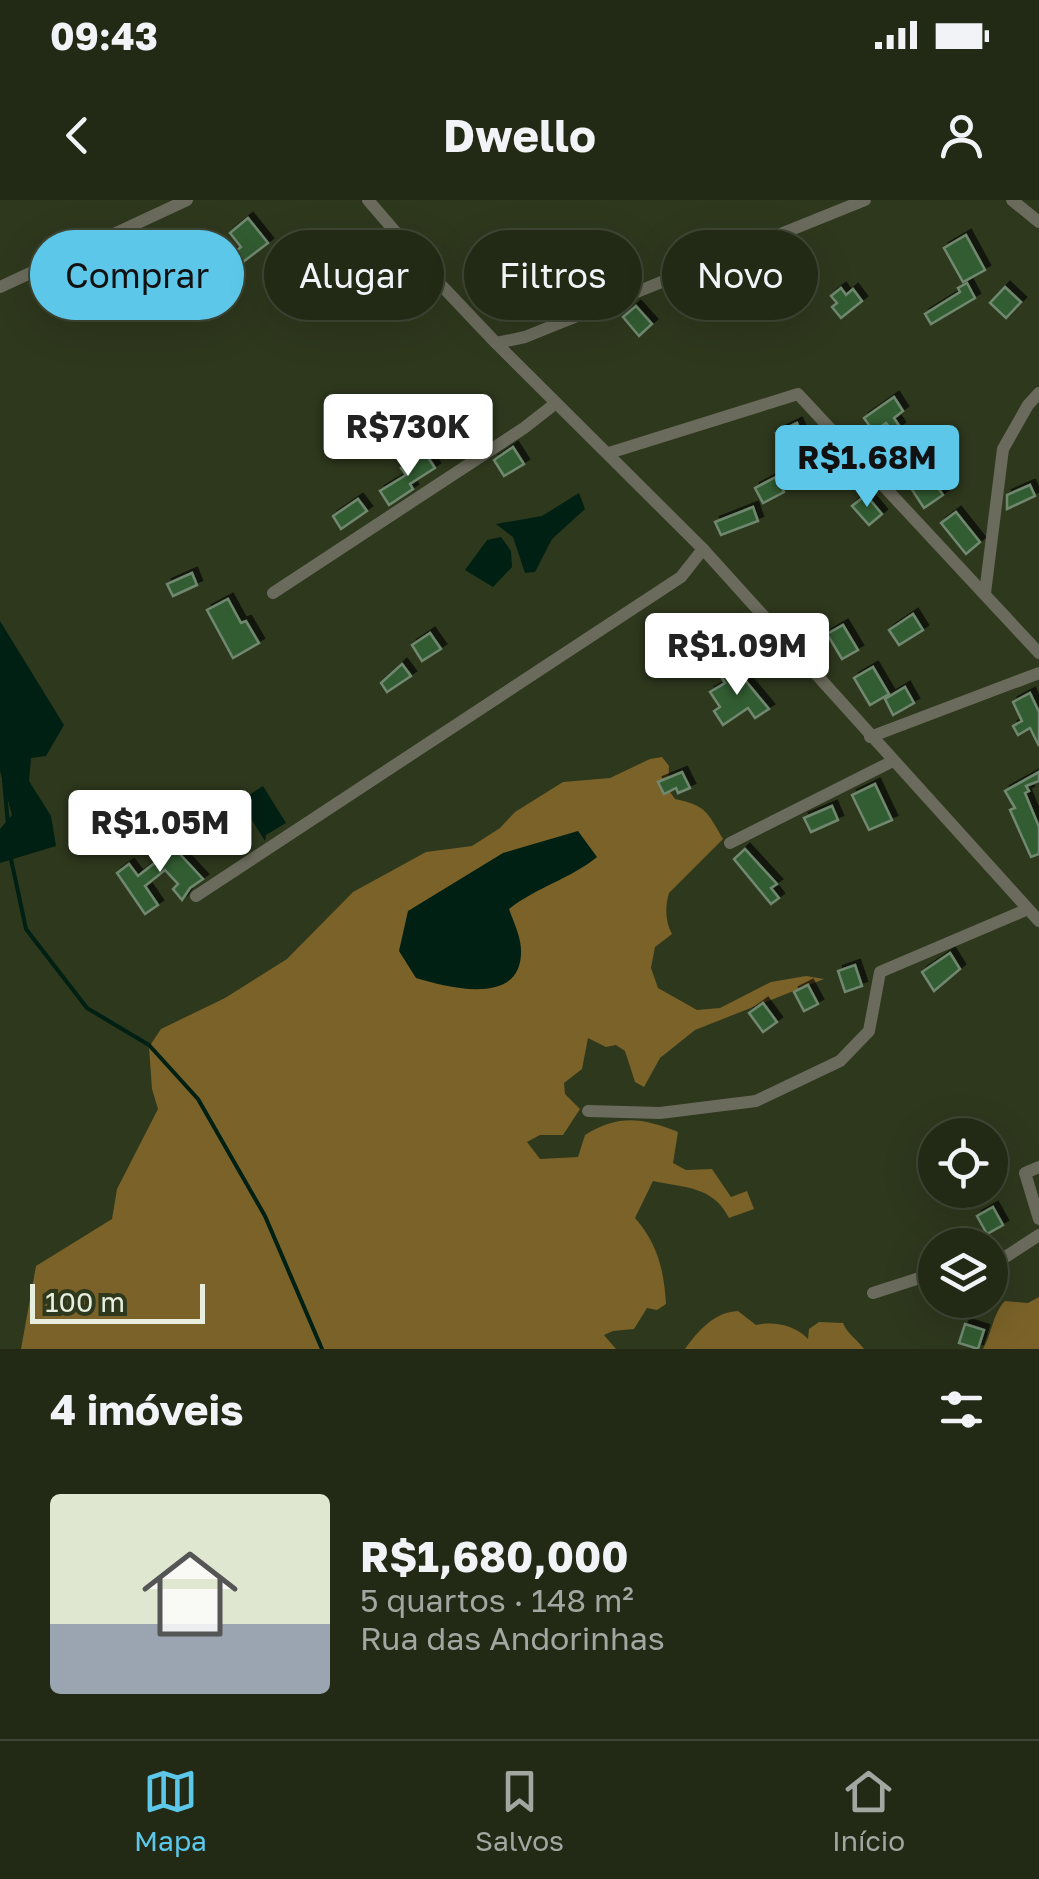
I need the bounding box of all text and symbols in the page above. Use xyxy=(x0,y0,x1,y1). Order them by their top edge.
text: 09:43 xyxy=(50,13,158,58)
icon: back xyxy=(50,108,105,163)
text: Dwello xyxy=(443,108,596,162)
icon: person xyxy=(934,108,989,163)
chip: Comprar xyxy=(30,230,244,320)
chip: Alugar xyxy=(264,230,444,320)
chip: Filtros xyxy=(464,230,642,320)
chip: Novo xyxy=(662,230,818,320)
pin: R$730K xyxy=(327,394,489,479)
text: R$730K xyxy=(346,407,470,445)
pin: R$1.68M xyxy=(775,425,959,510)
text: R$1.68M xyxy=(797,438,937,476)
pin: R$1.09M xyxy=(645,613,829,698)
text: R$1.09M xyxy=(667,626,807,664)
pin: R$1.05M xyxy=(68,790,252,875)
text: R$1.05M xyxy=(90,803,230,841)
map controls xyxy=(918,1118,1008,1318)
button: locate xyxy=(918,1118,1008,1208)
button: layers xyxy=(918,1228,1008,1318)
scale bar xyxy=(30,1279,205,1324)
text: 100 m xyxy=(45,1285,125,1318)
icon: filters xyxy=(934,1382,989,1437)
text: 4 imóveis xyxy=(50,1384,244,1434)
text: R$1,680,000 xyxy=(360,1531,629,1581)
icon: home xyxy=(130,1534,250,1654)
text: 5 quartos · 148 m² xyxy=(360,1581,634,1619)
text: Rua das Andorinhas xyxy=(360,1619,665,1657)
tab: Mapa xyxy=(134,1764,207,1857)
tab: Salvos xyxy=(475,1764,564,1857)
tab: Início xyxy=(832,1764,905,1857)

